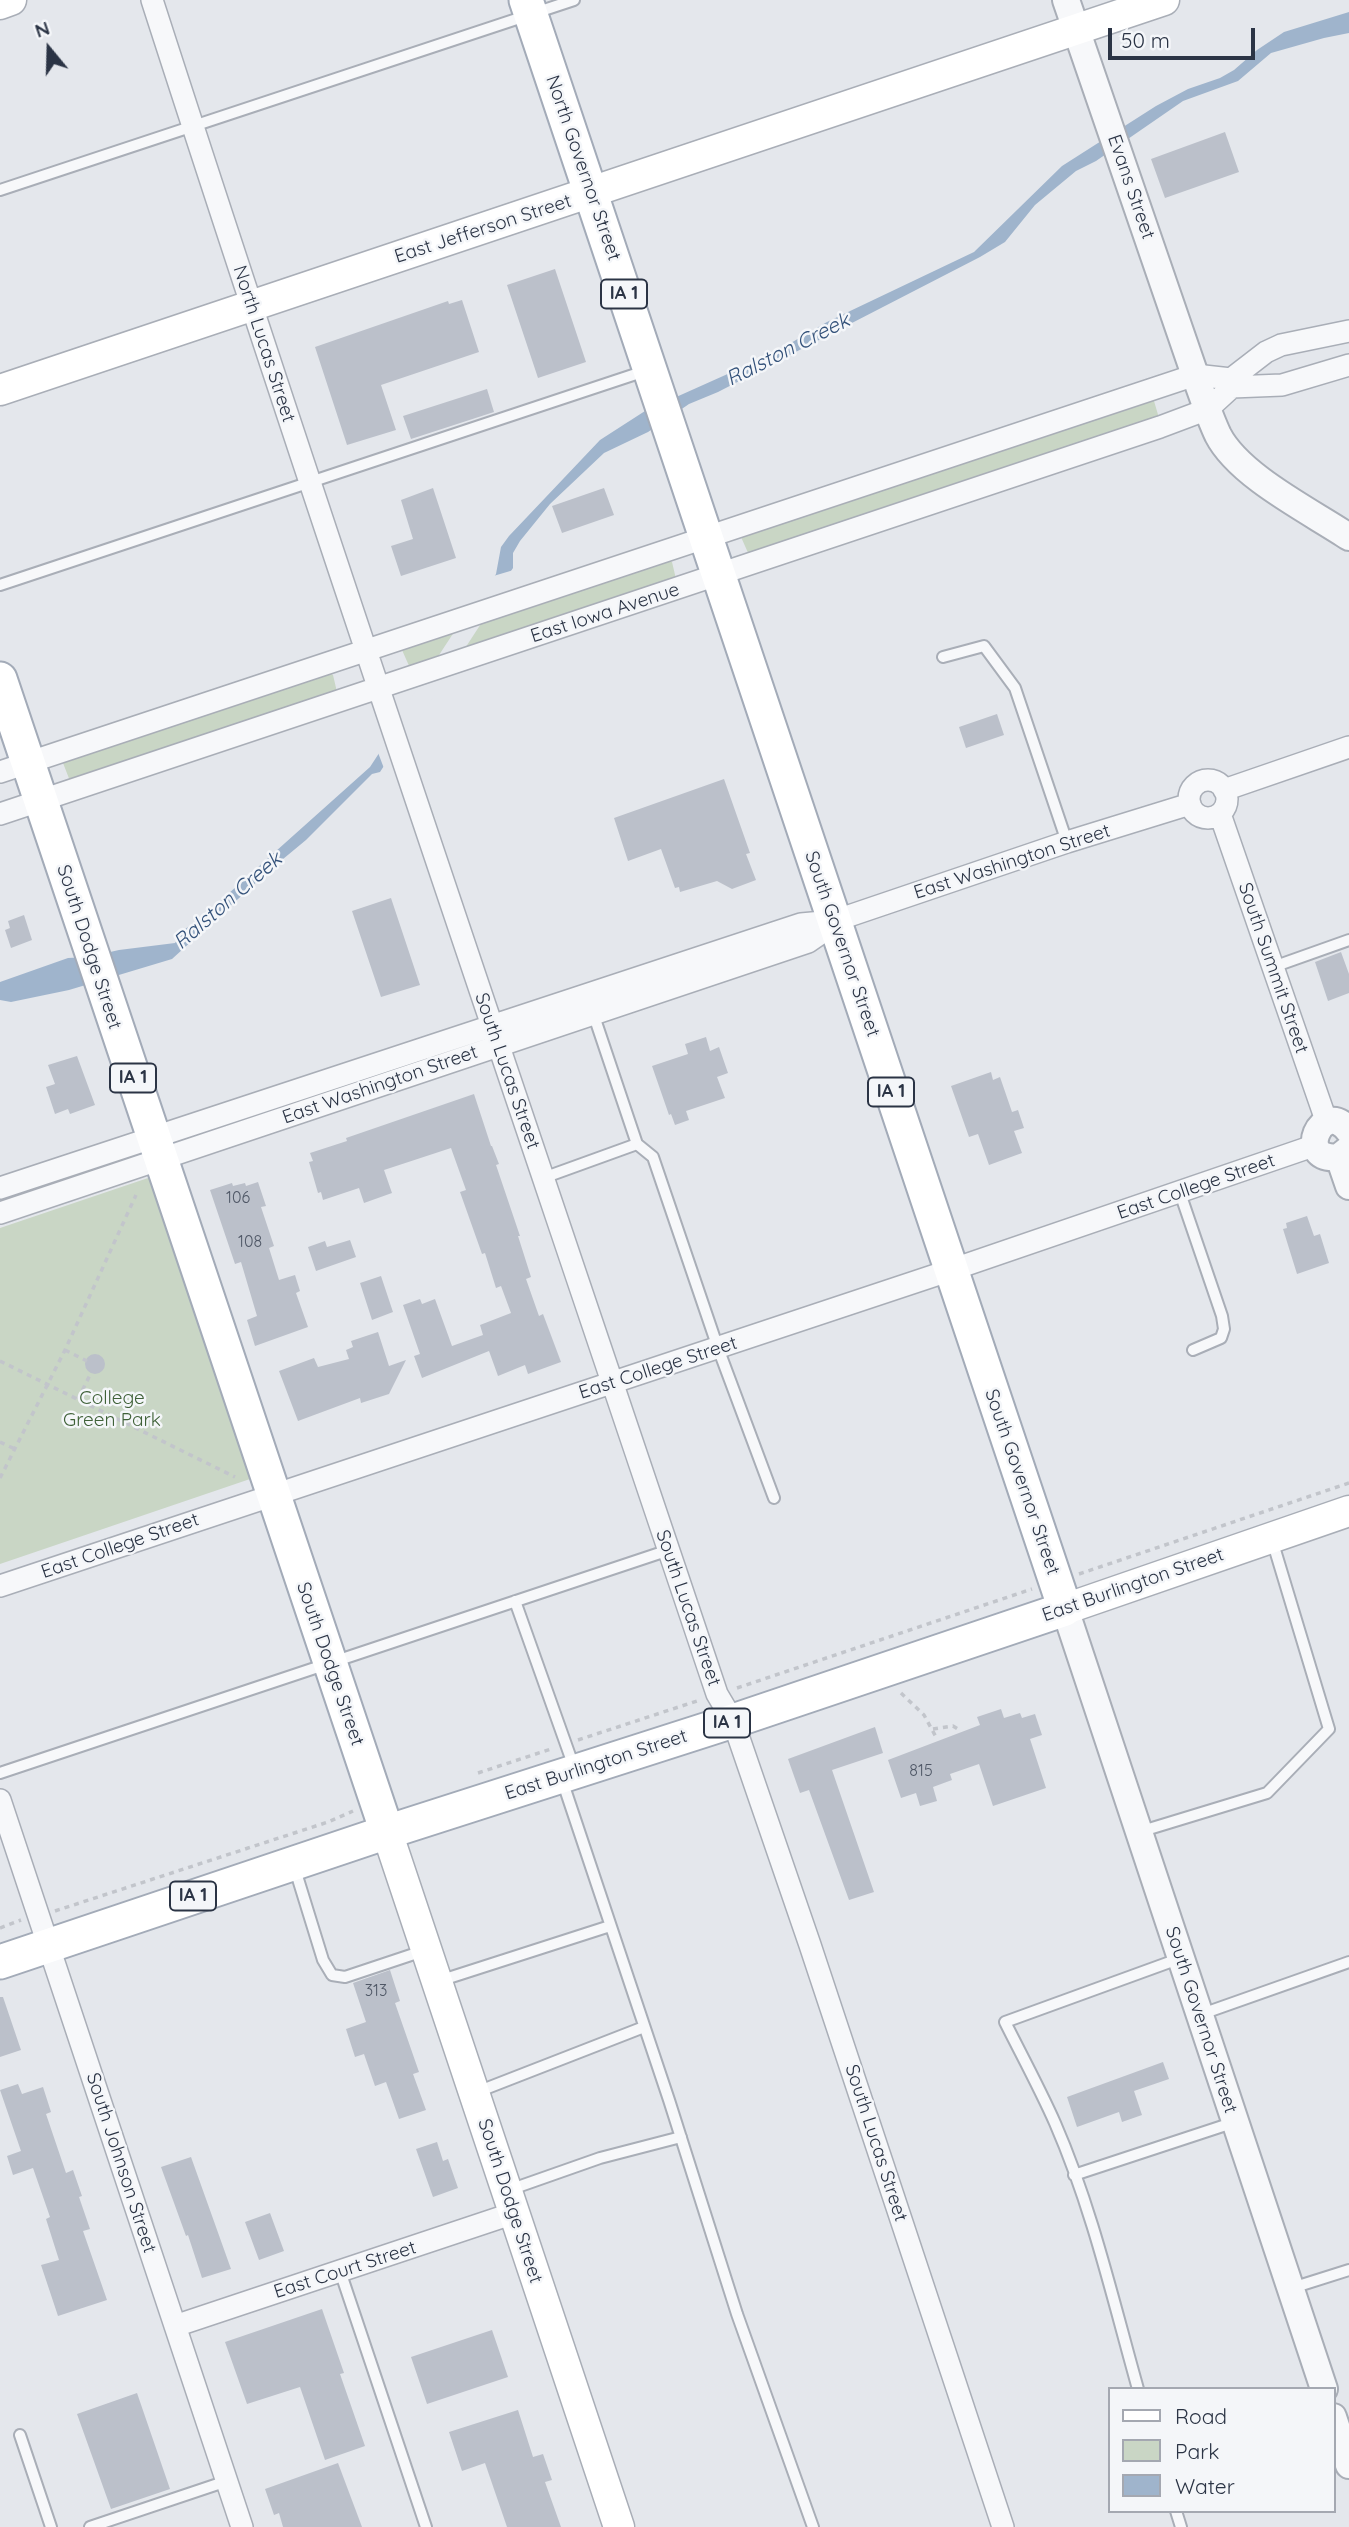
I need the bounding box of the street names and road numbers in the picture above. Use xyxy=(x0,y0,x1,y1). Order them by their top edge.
street label: North Governor Street xyxy=(541,72,625,264)
street label: Evans Street xyxy=(1102,132,1160,242)
street label: East Jefferson Street xyxy=(392,190,574,268)
street label: North Lucas Street xyxy=(228,263,300,425)
road number: IA 1 xyxy=(601,280,647,308)
street label: East Iowa Avenue xyxy=(528,578,682,648)
street label: East Washington Street xyxy=(911,819,1113,905)
street label: South Governor Street xyxy=(800,848,884,1040)
street label: South Dodge Street xyxy=(52,862,126,1032)
street label: South Summit Street xyxy=(1233,880,1313,1056)
street label: South Lucas Street xyxy=(470,990,544,1152)
street label: East Washington Street xyxy=(279,1041,481,1129)
road number: IA 1 xyxy=(110,1064,156,1092)
road number: IA 1 xyxy=(868,1078,914,1106)
street label: East College Street xyxy=(1114,1149,1278,1225)
street label: East College Street xyxy=(576,1332,740,1404)
street label: South Governor Street xyxy=(980,1386,1064,1578)
street label: East College Street xyxy=(38,1508,202,1584)
street label: South Lucas Street xyxy=(651,1527,725,1689)
street label: East Burlington Street xyxy=(1039,1543,1227,1627)
street label: South Dodge Street xyxy=(291,1579,369,1749)
road number: IA 1 xyxy=(704,1708,750,1738)
street label: East Burlington Street xyxy=(502,1725,690,1805)
road number: IA 1 xyxy=(170,1882,216,1910)
street label: South Governor Street xyxy=(1160,1924,1242,2116)
street label: South Lucas Street xyxy=(840,2062,912,2224)
street label: South Johnson Street xyxy=(81,2070,161,2256)
street label: South Dodge Street xyxy=(473,2116,547,2286)
street label: East Court Street xyxy=(271,2236,419,2304)

